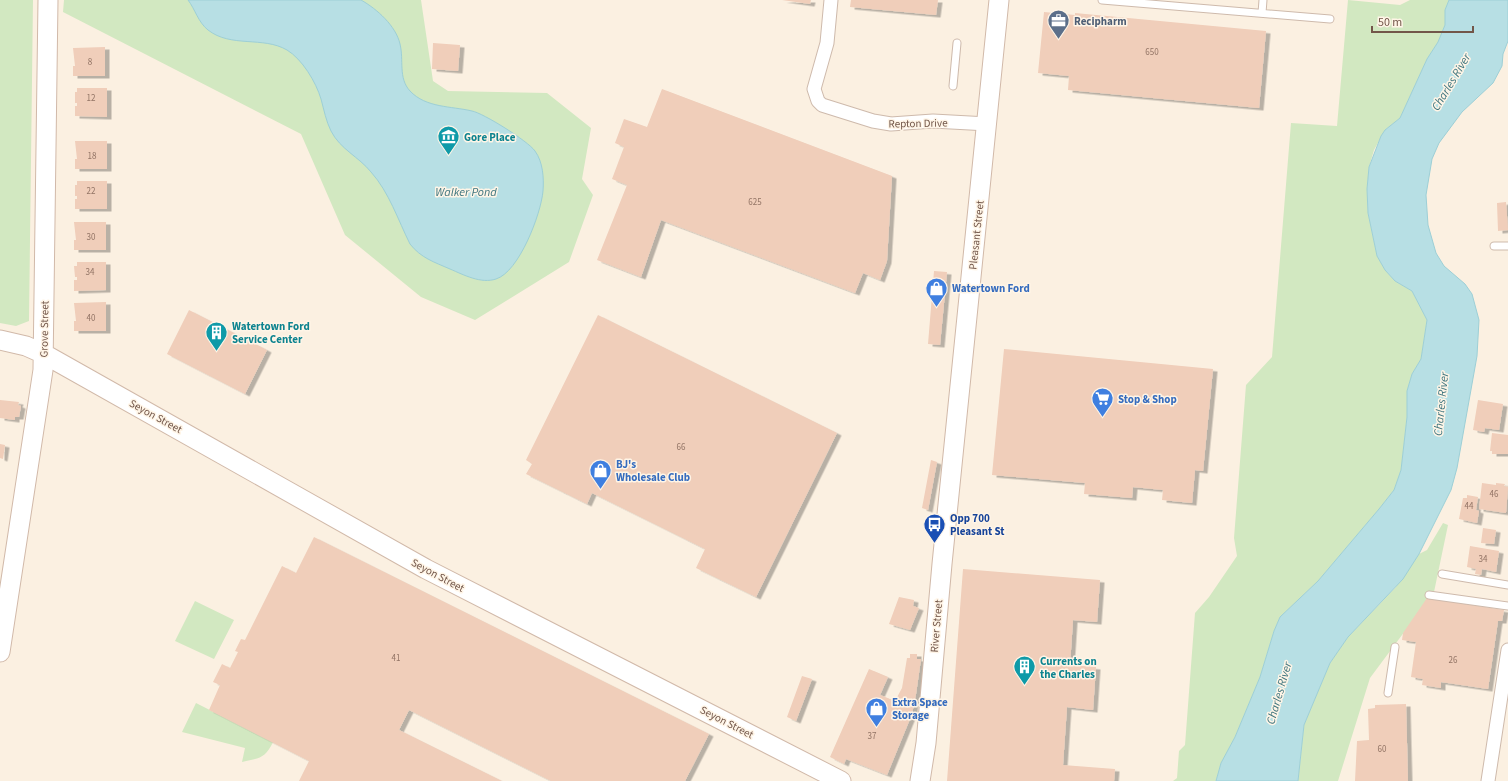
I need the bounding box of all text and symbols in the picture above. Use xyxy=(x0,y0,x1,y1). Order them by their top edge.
office icon: Recipharm xyxy=(1046,8,1072,41)
scale bar xyxy=(1372,8,1473,34)
place label: Recipharm xyxy=(1074,14,1127,29)
text: 50 m xyxy=(1378,14,1402,31)
house number: 650 xyxy=(1145,46,1159,59)
water label: Charles River xyxy=(1428,50,1476,114)
house number: 8 xyxy=(88,56,93,69)
house number: 12 xyxy=(87,92,96,105)
street label: Repton Drive xyxy=(888,115,948,132)
museum icon: Gore Place xyxy=(436,124,462,157)
place label: Gore Place xyxy=(464,130,516,145)
house number: 18 xyxy=(88,150,97,163)
water label: Walker Pond xyxy=(435,184,497,201)
house number: 22 xyxy=(87,185,96,198)
house number: 625 xyxy=(748,196,762,209)
street label: Pleasant Street xyxy=(965,199,988,270)
house number: 30 xyxy=(87,231,96,244)
house number: 34 xyxy=(86,266,95,279)
shop icon: Watertown Ford xyxy=(924,275,950,308)
place label: Watertown Ford xyxy=(952,281,1030,296)
street label: Grove Street xyxy=(37,300,52,358)
house number: 40 xyxy=(87,312,96,325)
building icon: Watertown Ford Service Center xyxy=(204,319,230,352)
place label: Watertown Ford Service Center xyxy=(232,319,310,347)
water label: Charles River xyxy=(1430,370,1453,437)
supermarket icon: Stop & Shop xyxy=(1090,386,1116,419)
place label: Stop & Shop xyxy=(1118,392,1177,407)
street label: Seyon Street xyxy=(127,396,185,437)
house number: 66 xyxy=(677,441,686,454)
shop icon: BJ's Wholesale Club xyxy=(587,457,613,490)
place label: BJ's Wholesale Club xyxy=(616,457,690,485)
house number: 46 xyxy=(1490,488,1499,501)
house number: 44 xyxy=(1465,500,1474,513)
bus stop icon: Opp 700 Pleasant St xyxy=(921,511,947,544)
place label: Opp 700 Pleasant St xyxy=(950,511,1005,539)
house number: 34 xyxy=(1479,553,1488,566)
street label: Seyon Street xyxy=(409,555,467,596)
street label: River Street xyxy=(927,599,946,653)
house number: 41 xyxy=(392,652,400,665)
building icon: Currents on the Charles xyxy=(1011,654,1037,687)
place label: Currents on the Charles xyxy=(1040,654,1097,682)
house number: 26 xyxy=(1449,654,1458,667)
water label: Charles River xyxy=(1262,659,1297,726)
shop icon: Extra Space Storage xyxy=(864,695,890,728)
place label: Extra Space Storage xyxy=(892,695,948,723)
street label: Seyon Street xyxy=(697,703,756,742)
house number: 37 xyxy=(868,730,877,743)
house number: 60 xyxy=(1378,743,1387,756)

